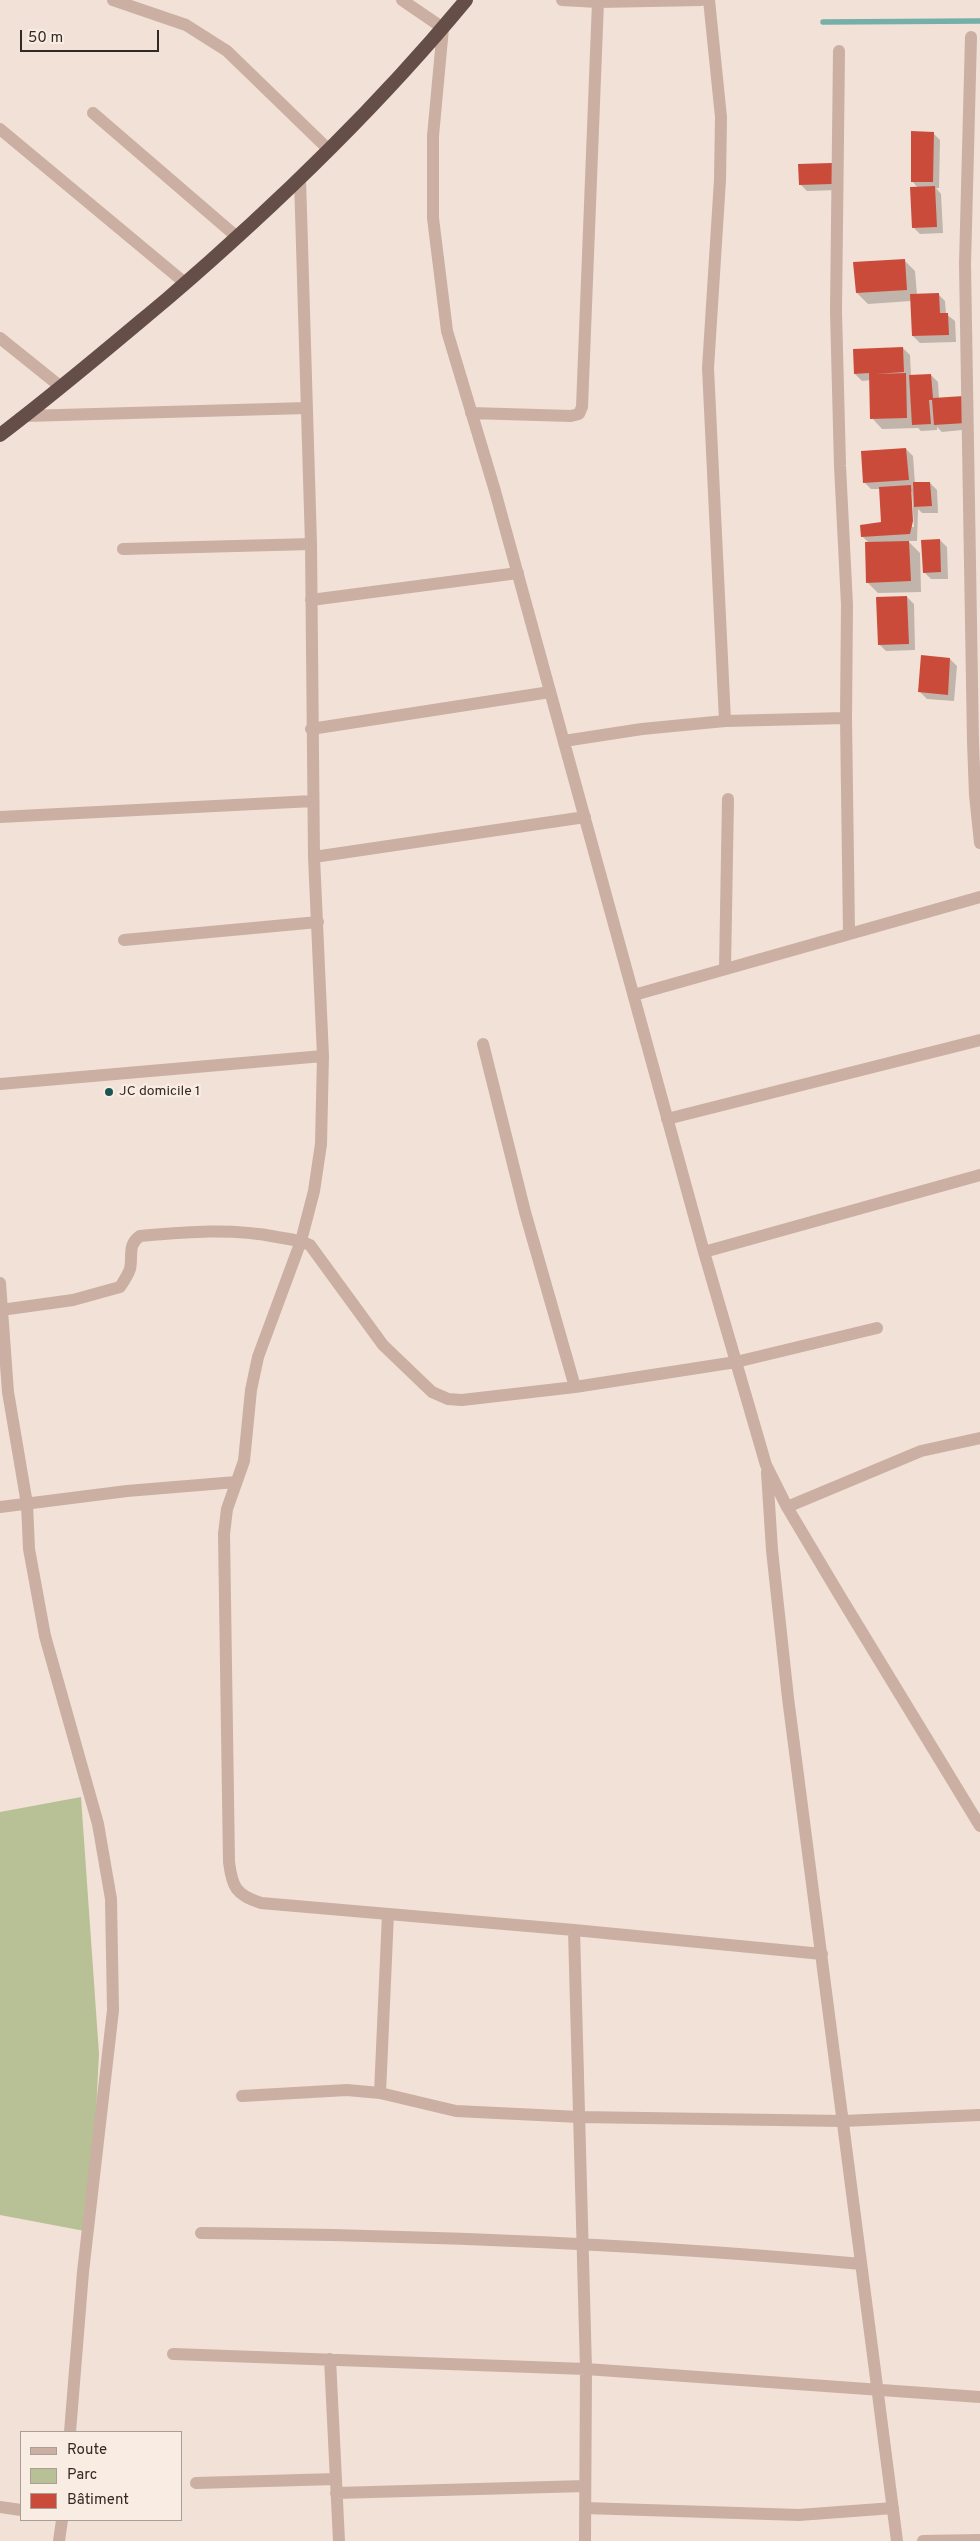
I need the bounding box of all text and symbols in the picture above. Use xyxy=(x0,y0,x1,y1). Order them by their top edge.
scale bar xyxy=(22,20,161,52)
text: 50 m xyxy=(28,29,63,48)
place label: JC domicile 1 xyxy=(119,1084,200,1100)
marker: JC domicile 1 xyxy=(103,1086,115,1098)
legend xyxy=(20,2431,182,2521)
text: Route xyxy=(67,2441,107,2460)
text: Parc xyxy=(67,2466,97,2485)
text: Bâtiment xyxy=(67,2491,129,2510)

